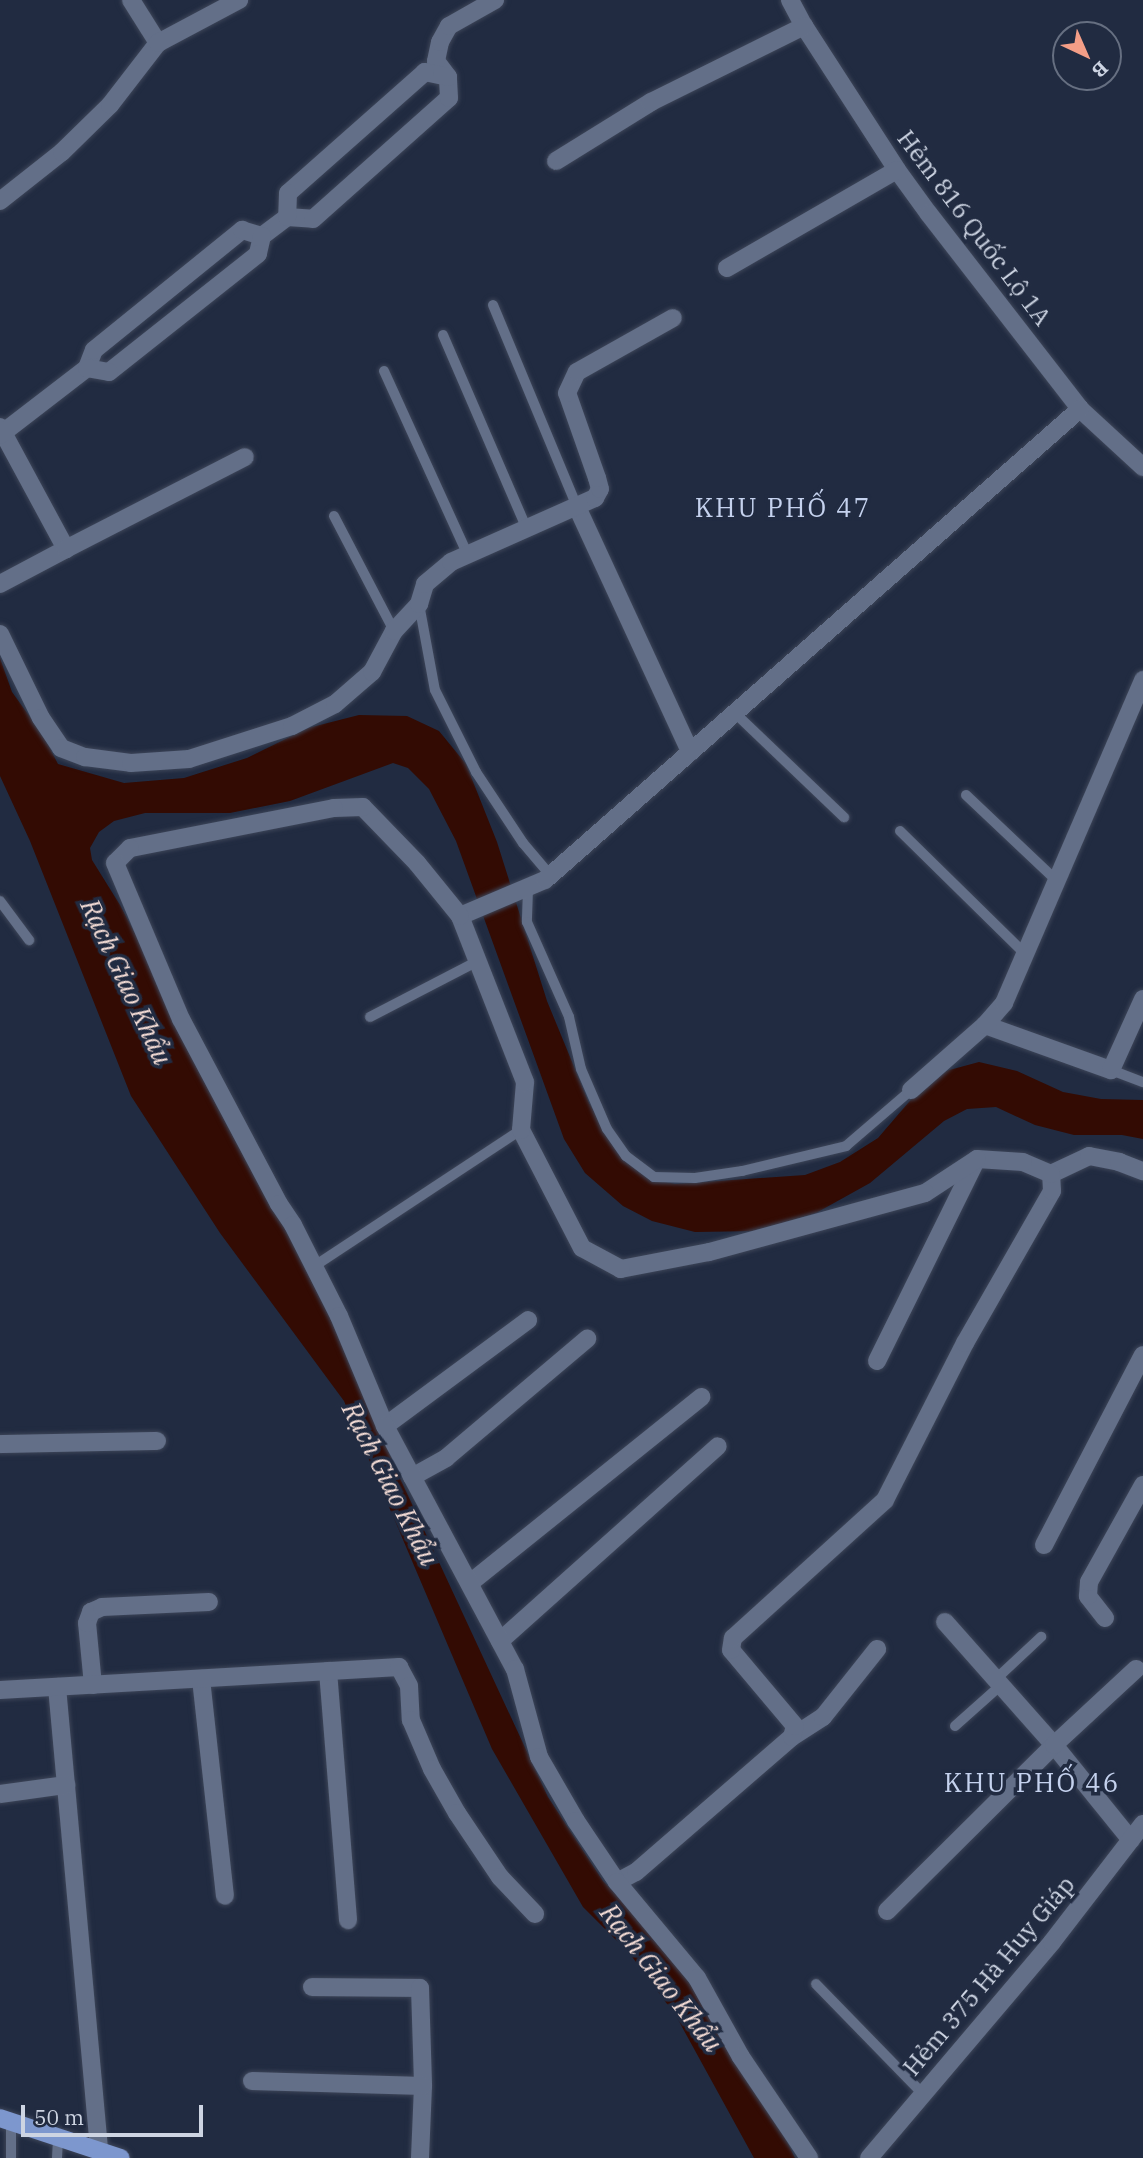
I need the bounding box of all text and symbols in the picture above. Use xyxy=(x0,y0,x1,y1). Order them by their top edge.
north arrow xyxy=(1052,21,1122,91)
text: B xyxy=(1087,56,1113,83)
street label: Hẻm 816 Quốc Lộ 1A xyxy=(891,125,1057,331)
district label: KHU PHỐ 47 xyxy=(696,492,870,524)
water label: Rạch Giao Khẩu xyxy=(74,894,178,1070)
water label: Rạch Giao Khẩu xyxy=(335,1397,445,1571)
district label: KHU PHỐ 46 xyxy=(945,1767,1119,1799)
street label: Hẻm 375 Hà Huy Giáp xyxy=(897,1870,1081,2082)
water label: Rạch Giao Khẩu xyxy=(594,1898,728,2058)
scale bar xyxy=(24,2092,206,2136)
text: 50 m xyxy=(34,2103,84,2131)

